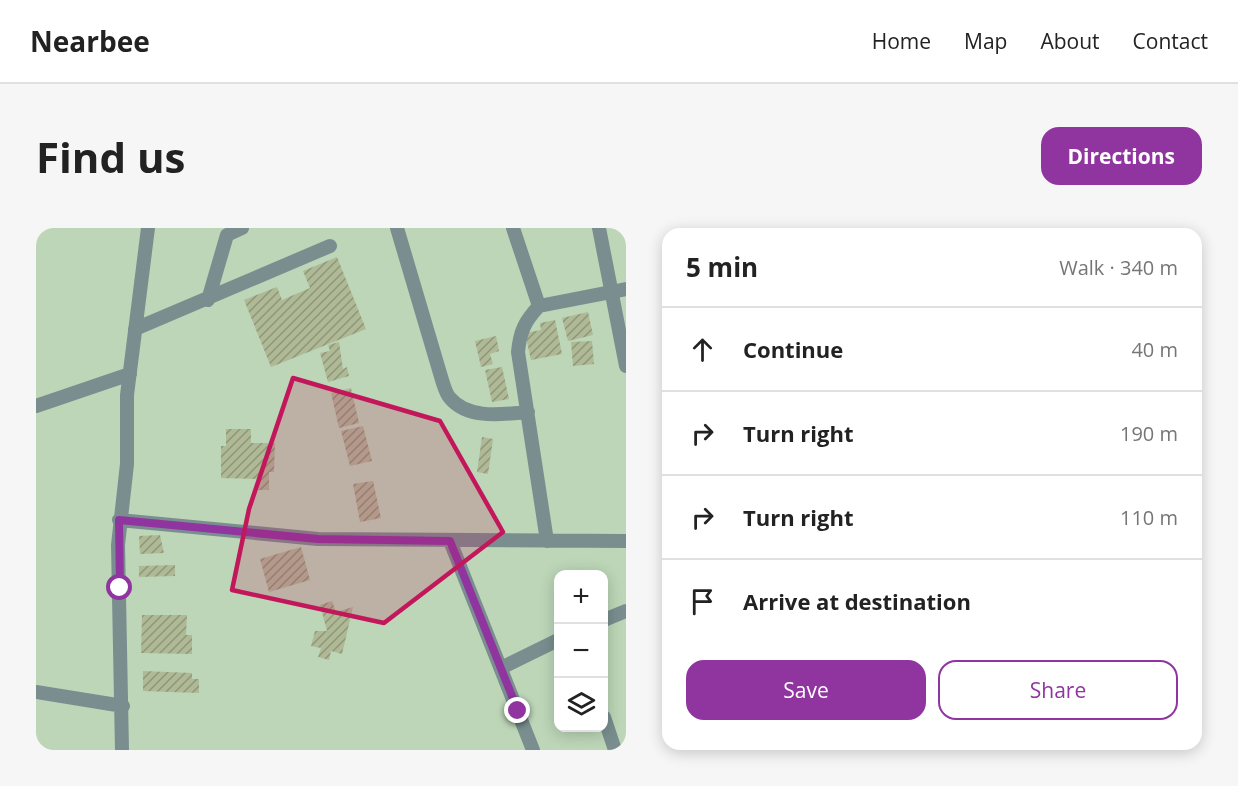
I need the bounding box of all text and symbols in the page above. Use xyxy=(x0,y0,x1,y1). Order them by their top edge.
text: Nearbee xyxy=(30,22,150,60)
text: Home xyxy=(872,27,931,55)
text: Map xyxy=(964,27,1007,55)
text: About xyxy=(1040,27,1100,55)
text: Contact xyxy=(1133,27,1208,55)
button: Directions xyxy=(1041,127,1202,185)
text: Find us xyxy=(36,128,185,185)
text: 5 min xyxy=(686,249,758,285)
text: Walk · 340 m xyxy=(1059,254,1178,281)
icon: ahead xyxy=(686,333,719,366)
text: Continue xyxy=(743,334,843,364)
text: 40 m xyxy=(1131,336,1178,363)
icon: right xyxy=(686,417,719,450)
text: Turn right xyxy=(743,418,854,448)
text: 190 m xyxy=(1120,420,1178,447)
icon: right xyxy=(686,501,719,534)
text: Turn right xyxy=(743,502,854,532)
text: 110 m xyxy=(1120,504,1178,531)
map controls xyxy=(554,570,608,732)
button: + xyxy=(554,570,608,624)
route start xyxy=(106,574,132,600)
icon: arrive xyxy=(686,585,719,618)
text: Arrive at destination xyxy=(743,586,971,616)
button: − xyxy=(554,624,608,678)
button: Save xyxy=(686,660,926,720)
button: Share xyxy=(938,660,1178,720)
button: layers xyxy=(554,678,608,732)
route end xyxy=(504,697,530,723)

